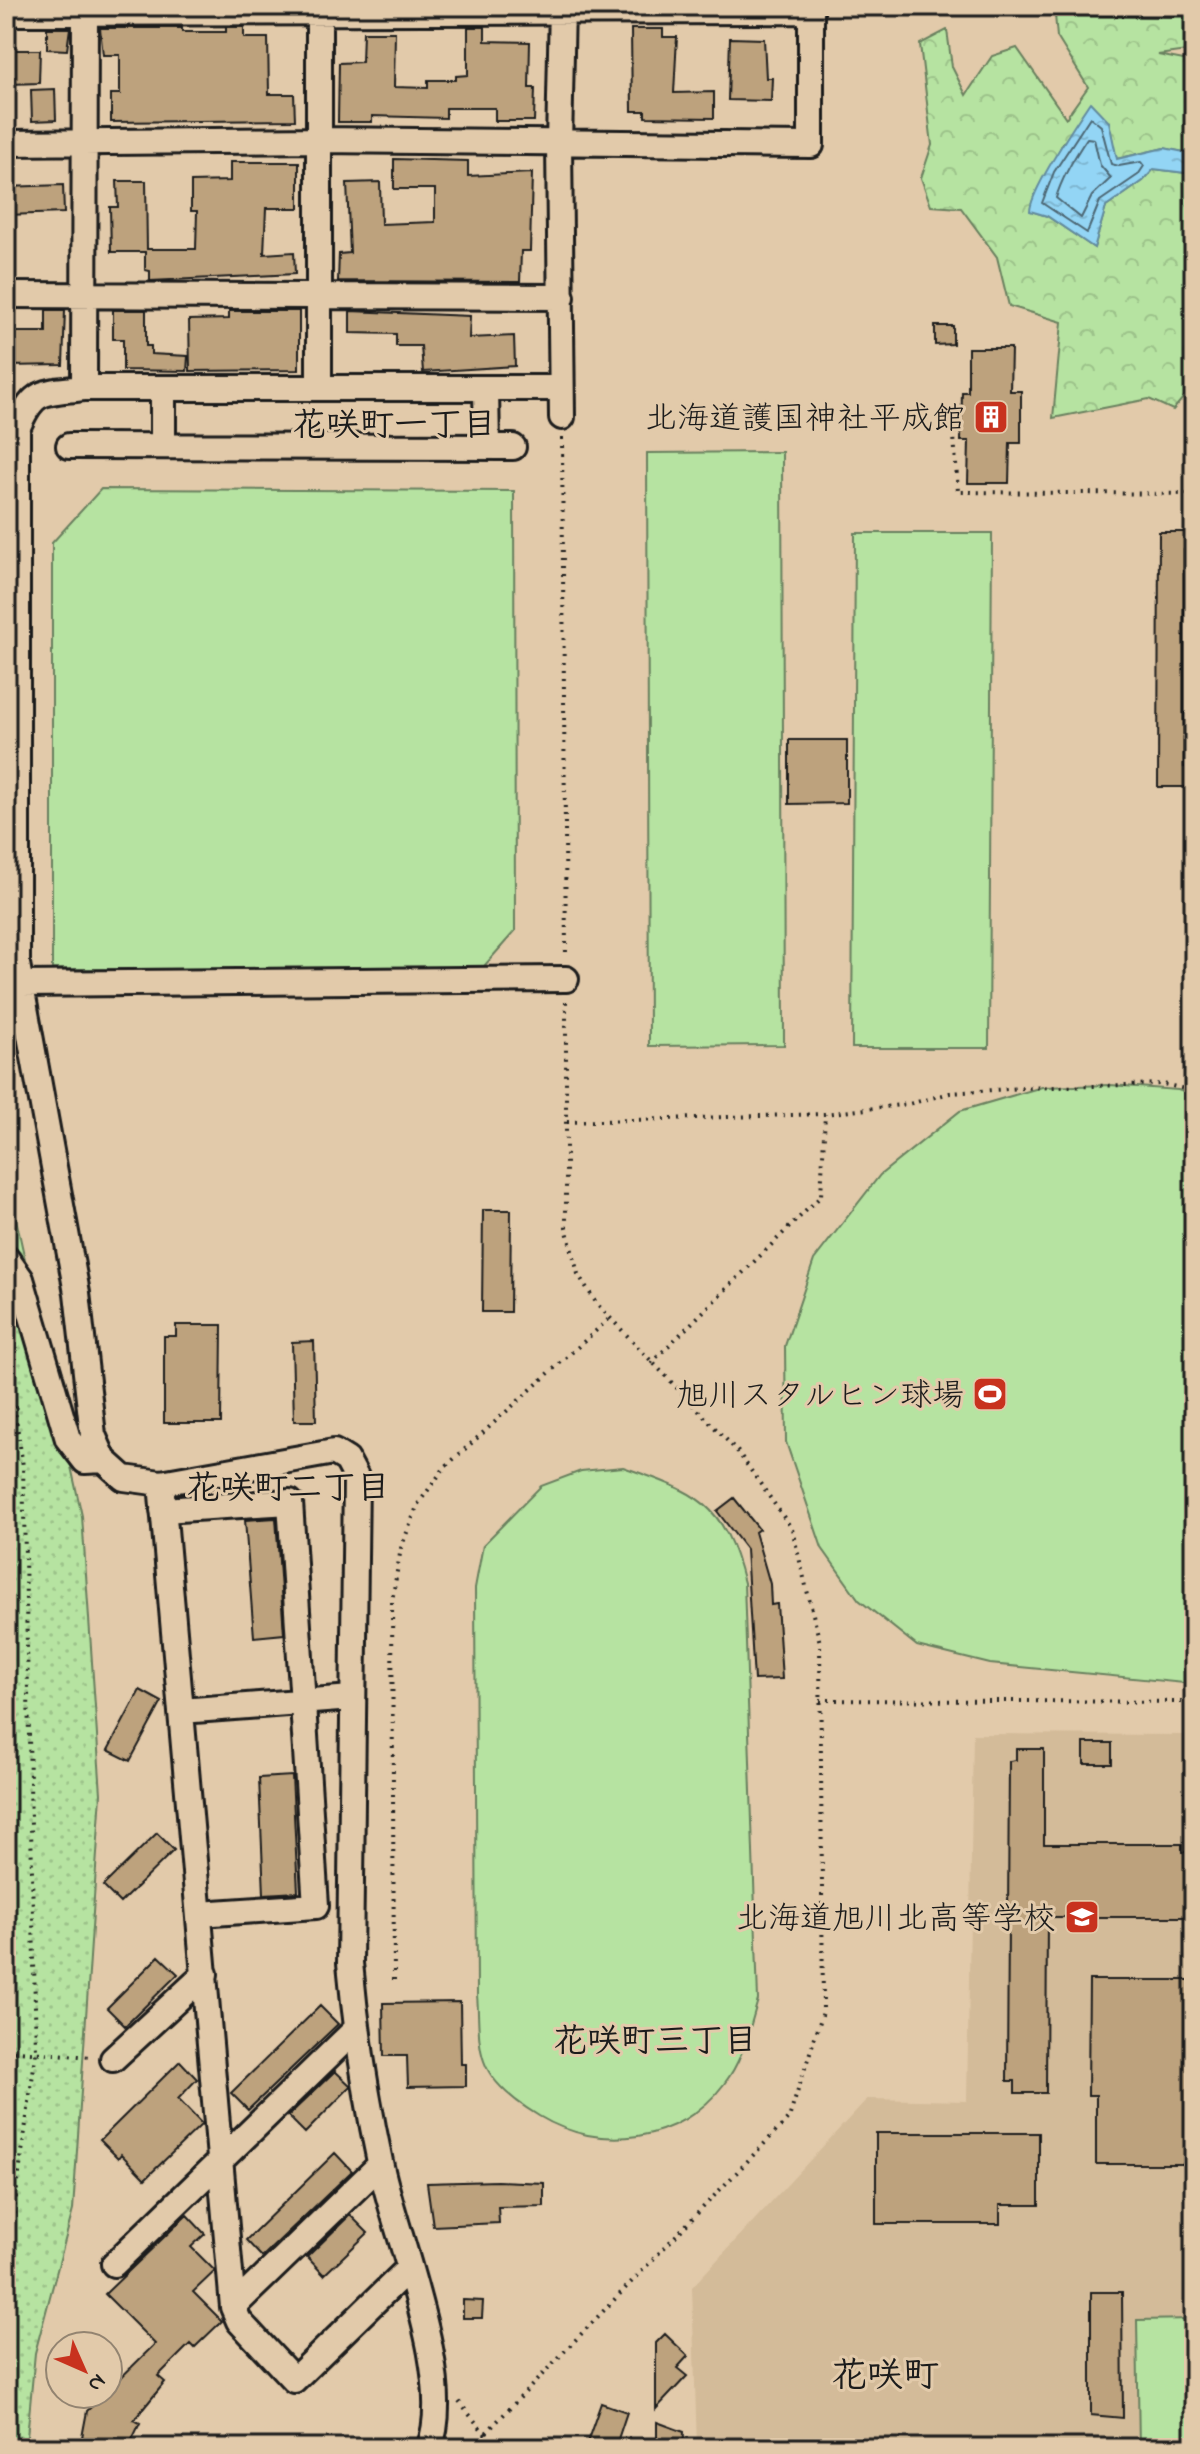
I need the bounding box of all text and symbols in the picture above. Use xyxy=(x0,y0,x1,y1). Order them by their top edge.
place label: 北海道護国神社平成館 xyxy=(645,397,965,444)
building icon: 北海道護国神社平成館 xyxy=(972,398,1010,436)
district label: 花咲町一丁目 xyxy=(292,402,496,452)
place label: 旭川スタルヒン球場 xyxy=(676,1374,964,1421)
sports icon: 旭川スタルヒン球場 xyxy=(971,1375,1009,1413)
district label: 花咲町二丁目 xyxy=(186,1465,390,1515)
place label: 北海道旭川北高等学校 xyxy=(736,1897,1056,1944)
school or university icon: 北海道旭川北高等学校 xyxy=(1063,1898,1101,1936)
district label: 花咲町三丁目 xyxy=(553,2018,757,2068)
north arrow xyxy=(44,2330,124,2410)
district label: 花咲町 xyxy=(831,2351,939,2404)
text: N xyxy=(79,2365,113,2399)

